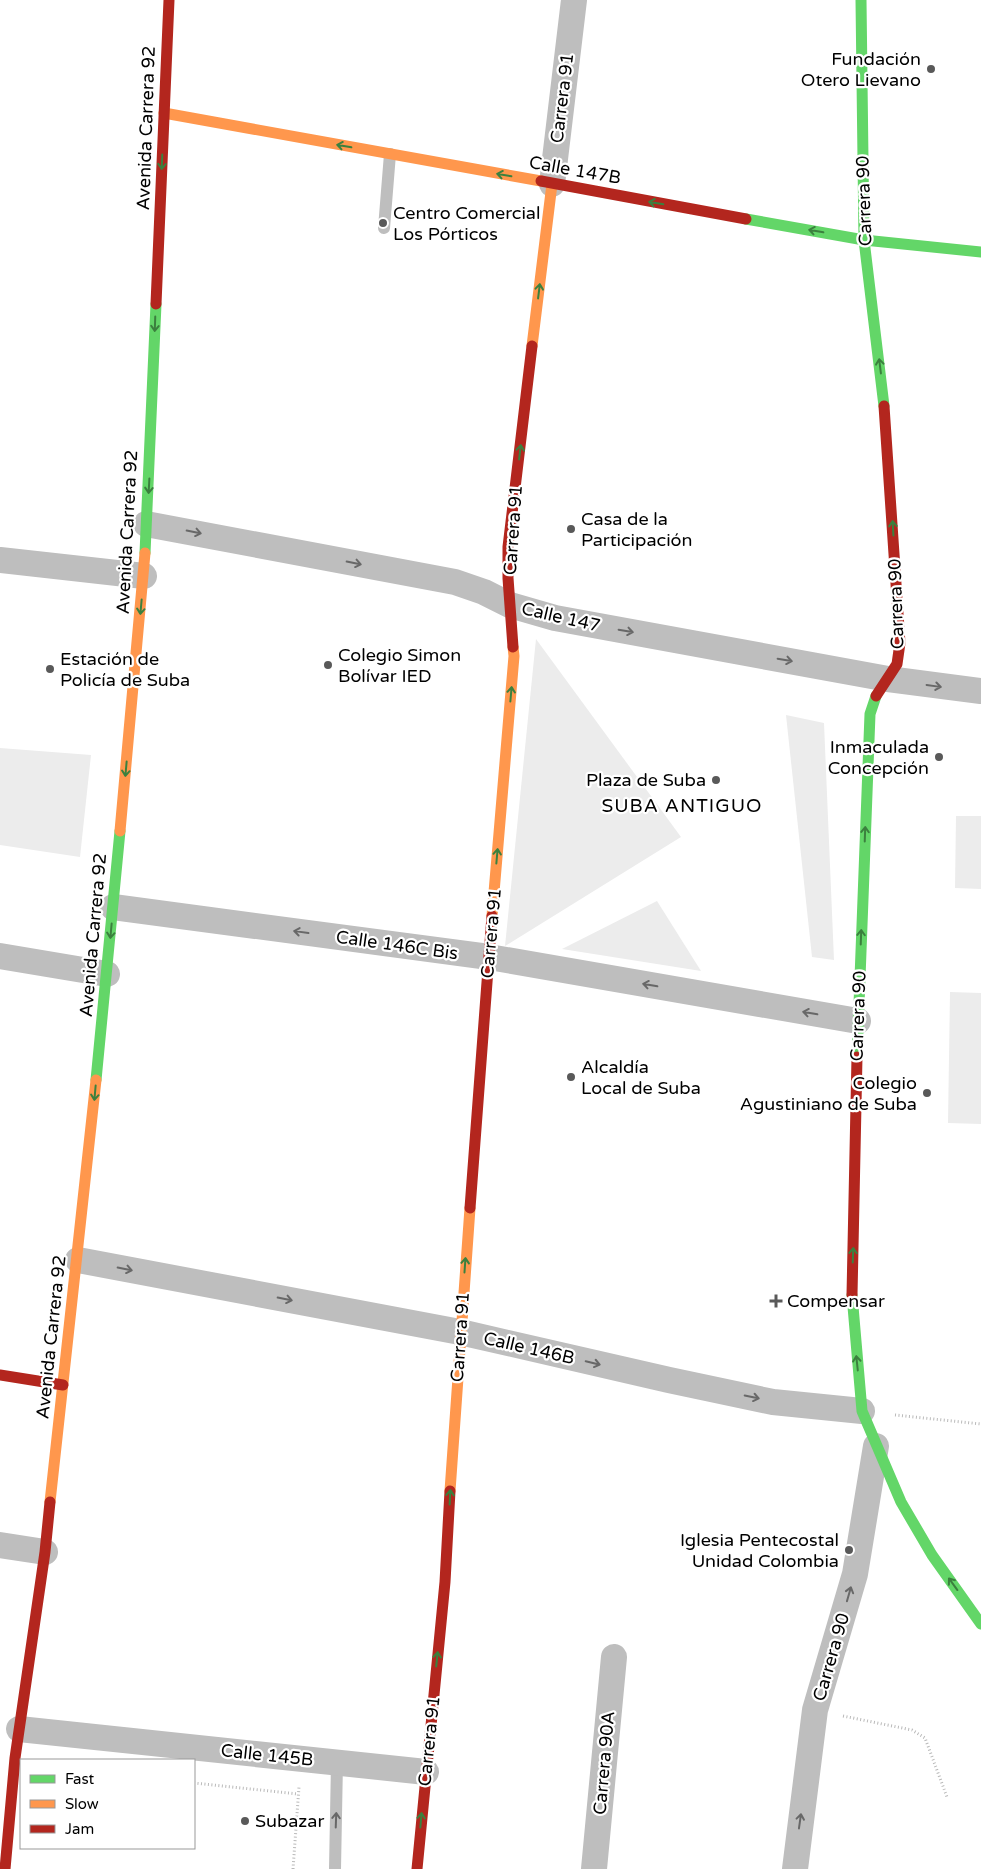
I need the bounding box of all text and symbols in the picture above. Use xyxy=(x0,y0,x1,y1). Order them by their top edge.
street label: Avenida Carrera 92 xyxy=(132,45,160,211)
place label: Fundación Otero Lievano xyxy=(801,48,921,91)
street label: Carrera 91 xyxy=(546,52,578,144)
marker: Fundación Otero Lievano xyxy=(925,63,937,75)
one-way arrow xyxy=(336,140,352,150)
street label: Calle 147B xyxy=(527,151,623,189)
one-way arrow xyxy=(157,154,167,170)
street label: Carrera 90 xyxy=(851,155,877,247)
one-way arrow xyxy=(496,169,512,179)
one-way arrow xyxy=(648,197,664,207)
place label: Centro Comercial Los Pórticos xyxy=(393,202,540,245)
marker: Centro Comercial Los Pórticos xyxy=(377,217,389,229)
one-way arrow xyxy=(808,226,824,236)
one-way arrow xyxy=(534,283,544,299)
one-way arrow xyxy=(151,316,160,332)
one-way arrow xyxy=(875,359,885,375)
one-way arrow xyxy=(515,445,525,461)
street label: Avenida Carrera 92 xyxy=(112,449,142,615)
one-way arrow xyxy=(144,478,153,494)
street label: Carrera 91 xyxy=(499,484,527,576)
place label: Casa de la Participación xyxy=(581,508,693,551)
one-way arrow xyxy=(889,521,898,537)
marker: Casa de la Participación xyxy=(565,523,577,535)
one-way arrow xyxy=(186,528,202,538)
street label: Carrera 90 xyxy=(883,558,909,650)
one-way arrow xyxy=(345,559,361,568)
street label: Calle 147 xyxy=(519,597,603,637)
one-way arrow xyxy=(136,599,146,615)
one-way arrow xyxy=(617,627,633,636)
place label: Colegio Simon Bolívar IED xyxy=(338,644,461,687)
place label: Estación de Policía de Suba xyxy=(60,648,190,691)
one-way arrow xyxy=(777,656,793,666)
marker: Colegio Simon Bolívar IED xyxy=(322,659,334,671)
marker: Estación de Policía de Suba xyxy=(44,663,56,675)
one-way arrow xyxy=(926,681,942,691)
one-way arrow xyxy=(506,686,516,702)
place label: Inmaculada Concepción xyxy=(828,736,929,779)
marker: Inmaculada Concepción xyxy=(933,751,945,763)
one-way arrow xyxy=(121,761,130,777)
place label: Plaza de Suba xyxy=(586,769,706,791)
marker: Plaza de Suba xyxy=(710,774,722,786)
district label: SUBA ANTIGUO xyxy=(601,795,763,817)
one-way arrow xyxy=(860,827,870,843)
one-way arrow xyxy=(493,848,502,864)
street label: Avenida Carrera 92 xyxy=(75,852,111,1018)
street label: Carrera 91 xyxy=(476,887,506,979)
one-way arrow xyxy=(106,923,115,939)
street label: Calle 146C Bis xyxy=(335,926,459,964)
one-way arrow xyxy=(294,927,310,937)
one-way arrow xyxy=(856,930,866,946)
street label: Carrera 90 xyxy=(845,970,871,1062)
one-way arrow xyxy=(642,979,658,989)
one-way arrow xyxy=(802,1007,818,1017)
place label: Alcaldía Local de Suba xyxy=(581,1056,701,1099)
marker: Alcaldía Local de Suba xyxy=(565,1071,577,1083)
place label: Colegio Agustiniano de Suba xyxy=(740,1072,917,1115)
one-way arrow xyxy=(91,1084,100,1100)
marker: Colegio Agustiniano de Suba xyxy=(921,1087,933,1099)
one-way arrow xyxy=(848,1247,858,1263)
street label: Avenida Carrera 92 xyxy=(31,1254,71,1420)
one-way arrow xyxy=(461,1257,470,1273)
one-way arrow xyxy=(117,1264,133,1274)
place label: Compensar xyxy=(787,1290,885,1312)
street label: Carrera 91 xyxy=(446,1291,474,1383)
one-way arrow xyxy=(277,1294,293,1304)
marker: Compensar xyxy=(769,1294,783,1308)
street label: Calle 146B xyxy=(481,1327,577,1369)
one-way arrow xyxy=(852,1355,861,1371)
one-way arrow xyxy=(584,1359,600,1368)
one-way arrow xyxy=(743,1393,759,1402)
one-way arrow xyxy=(446,1489,455,1505)
place label: Iglesia Pentecostal Unidad Colombia xyxy=(680,1529,839,1572)
marker: Iglesia Pentecostal Unidad Colombia xyxy=(843,1544,855,1556)
one-way arrow xyxy=(948,1577,958,1591)
one-way arrow xyxy=(844,1586,854,1602)
street label: Carrera 90 xyxy=(808,1610,854,1704)
one-way arrow xyxy=(433,1651,442,1667)
street label: Carrera 91 xyxy=(413,1695,445,1787)
street label: Carrera 90A xyxy=(589,1710,619,1816)
street label: Calle 145B xyxy=(220,1739,314,1771)
legend xyxy=(20,1759,195,1849)
text: Fast xyxy=(65,1770,95,1788)
text: Slow xyxy=(65,1795,99,1813)
place label: Subazar xyxy=(255,1810,324,1832)
one-way arrow xyxy=(331,1813,341,1829)
one-way arrow xyxy=(417,1813,426,1829)
one-way arrow xyxy=(795,1813,805,1829)
marker: Subazar xyxy=(239,1815,251,1827)
text: Jam xyxy=(65,1820,94,1838)

